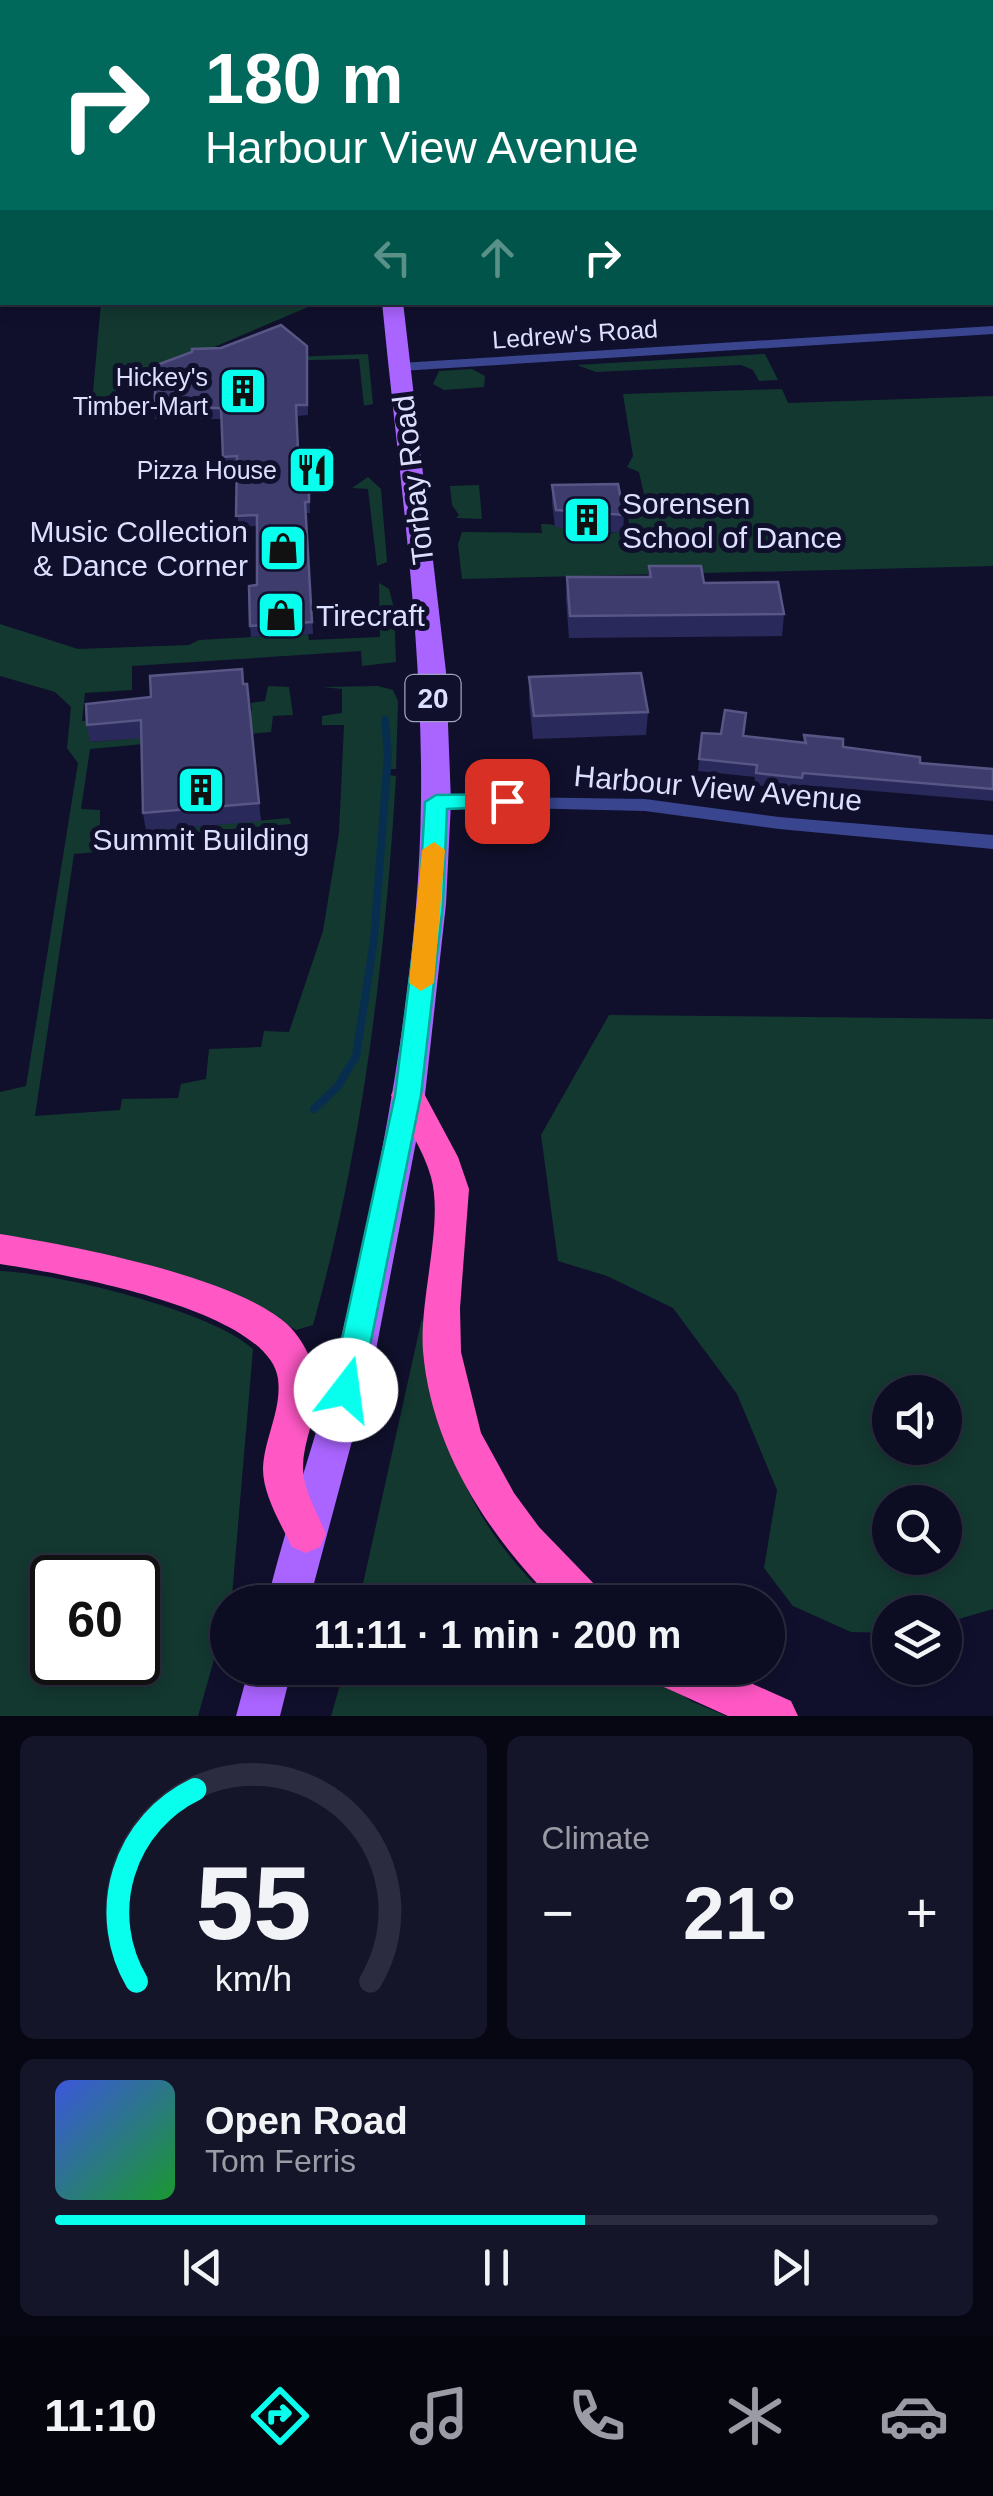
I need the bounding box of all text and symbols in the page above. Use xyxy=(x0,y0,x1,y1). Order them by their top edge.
icon: right xyxy=(40,40,170,170)
text: 180 m xyxy=(205,40,403,118)
text: Harbour View Avenue xyxy=(205,122,639,173)
icon: left xyxy=(365,230,420,285)
icon: ahead xyxy=(470,230,525,285)
icon: right xyxy=(575,230,630,285)
street label: Ledrew's Road xyxy=(491,314,659,354)
place label: Hickey's Timber-Mart xyxy=(73,363,208,420)
building icon: Hickey's Timber-Mart xyxy=(217,365,269,417)
street label: Torbay Road xyxy=(386,394,440,566)
restaurant icon: Pizza House xyxy=(286,444,338,496)
place label: Pizza House xyxy=(137,456,277,484)
place label: Sorensen School of Dance xyxy=(622,487,842,554)
building icon: Sorensen School of Dance xyxy=(561,494,613,546)
place label: Music Collection & Dance Corner xyxy=(30,515,248,582)
shop icon: Music Collection & Dance Corner xyxy=(257,522,309,574)
shop icon: Tirecraft xyxy=(255,589,307,641)
place label: Tirecraft xyxy=(316,599,426,632)
road number: 20 xyxy=(406,675,460,721)
pin xyxy=(465,759,550,844)
street label: Harbour View Avenue xyxy=(573,759,863,817)
building icon: Summit Building xyxy=(175,764,227,816)
icon: arrive xyxy=(480,774,535,829)
place label: Summit Building xyxy=(93,823,309,856)
position arrow xyxy=(294,1338,398,1442)
map controls xyxy=(872,1375,962,1685)
button: sound xyxy=(872,1375,962,1465)
button: search xyxy=(872,1485,962,1575)
speed limit sign: 60 xyxy=(30,1555,160,1685)
button: layers xyxy=(872,1595,962,1685)
text: 11:11 · 1 min · 200 m xyxy=(314,1614,681,1656)
text: Climate xyxy=(542,1820,650,1856)
text: 55 xyxy=(195,1845,311,1961)
text: 21° xyxy=(683,1871,796,1955)
text: − xyxy=(542,1882,574,1944)
text: + xyxy=(906,1882,938,1944)
text: km/h xyxy=(215,1959,292,1999)
text: Open Road xyxy=(205,2100,408,2142)
text: Tom Ferris xyxy=(205,2143,356,2179)
icon: previous xyxy=(175,2240,230,2295)
icon: pause xyxy=(469,2240,524,2295)
icon: next xyxy=(763,2240,818,2295)
icon: directions xyxy=(245,2381,315,2451)
icon: music xyxy=(404,2381,474,2451)
icon: phone xyxy=(562,2381,632,2451)
icon: climate xyxy=(720,2381,790,2451)
icon: car xyxy=(879,2381,949,2451)
text: 11:10 xyxy=(44,2390,157,2441)

